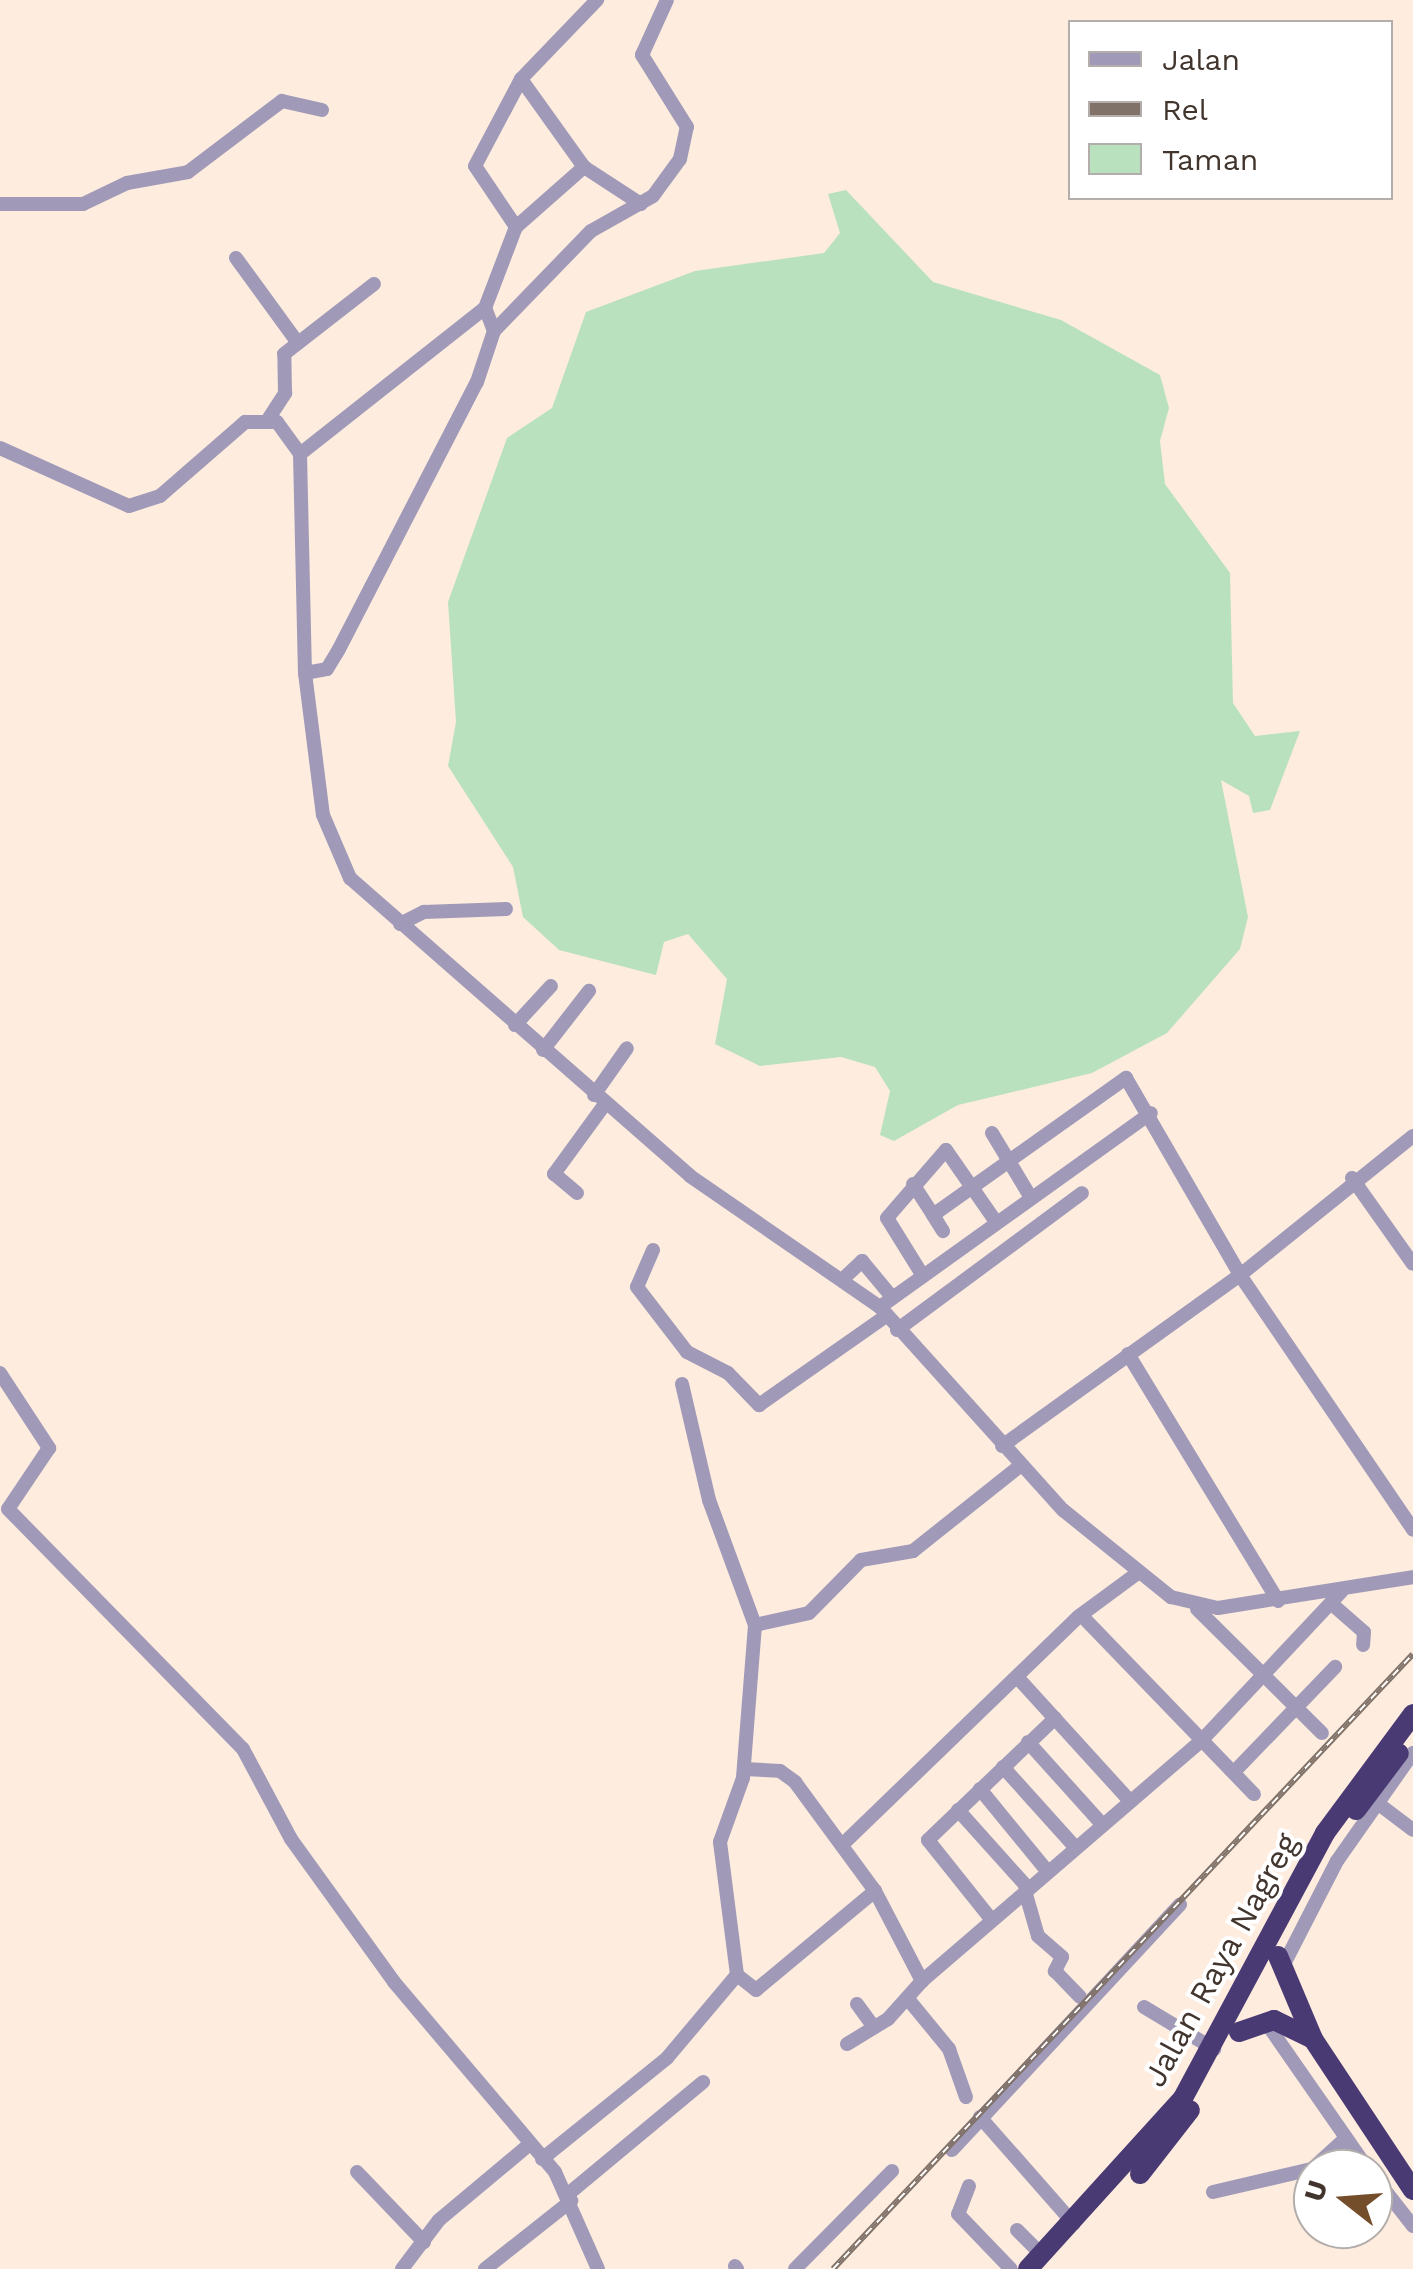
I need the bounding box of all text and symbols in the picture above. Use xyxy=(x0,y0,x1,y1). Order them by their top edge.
legend xyxy=(1068,20,1393,200)
text: Jalan xyxy=(1162,42,1240,77)
text: Rel xyxy=(1162,92,1208,127)
text: Taman xyxy=(1162,142,1258,177)
street label: Jalan Raya Nagreg xyxy=(1135,1826,1307,2094)
north arrow xyxy=(1293,2149,1393,2249)
text: U xyxy=(1297,2176,1334,2205)

